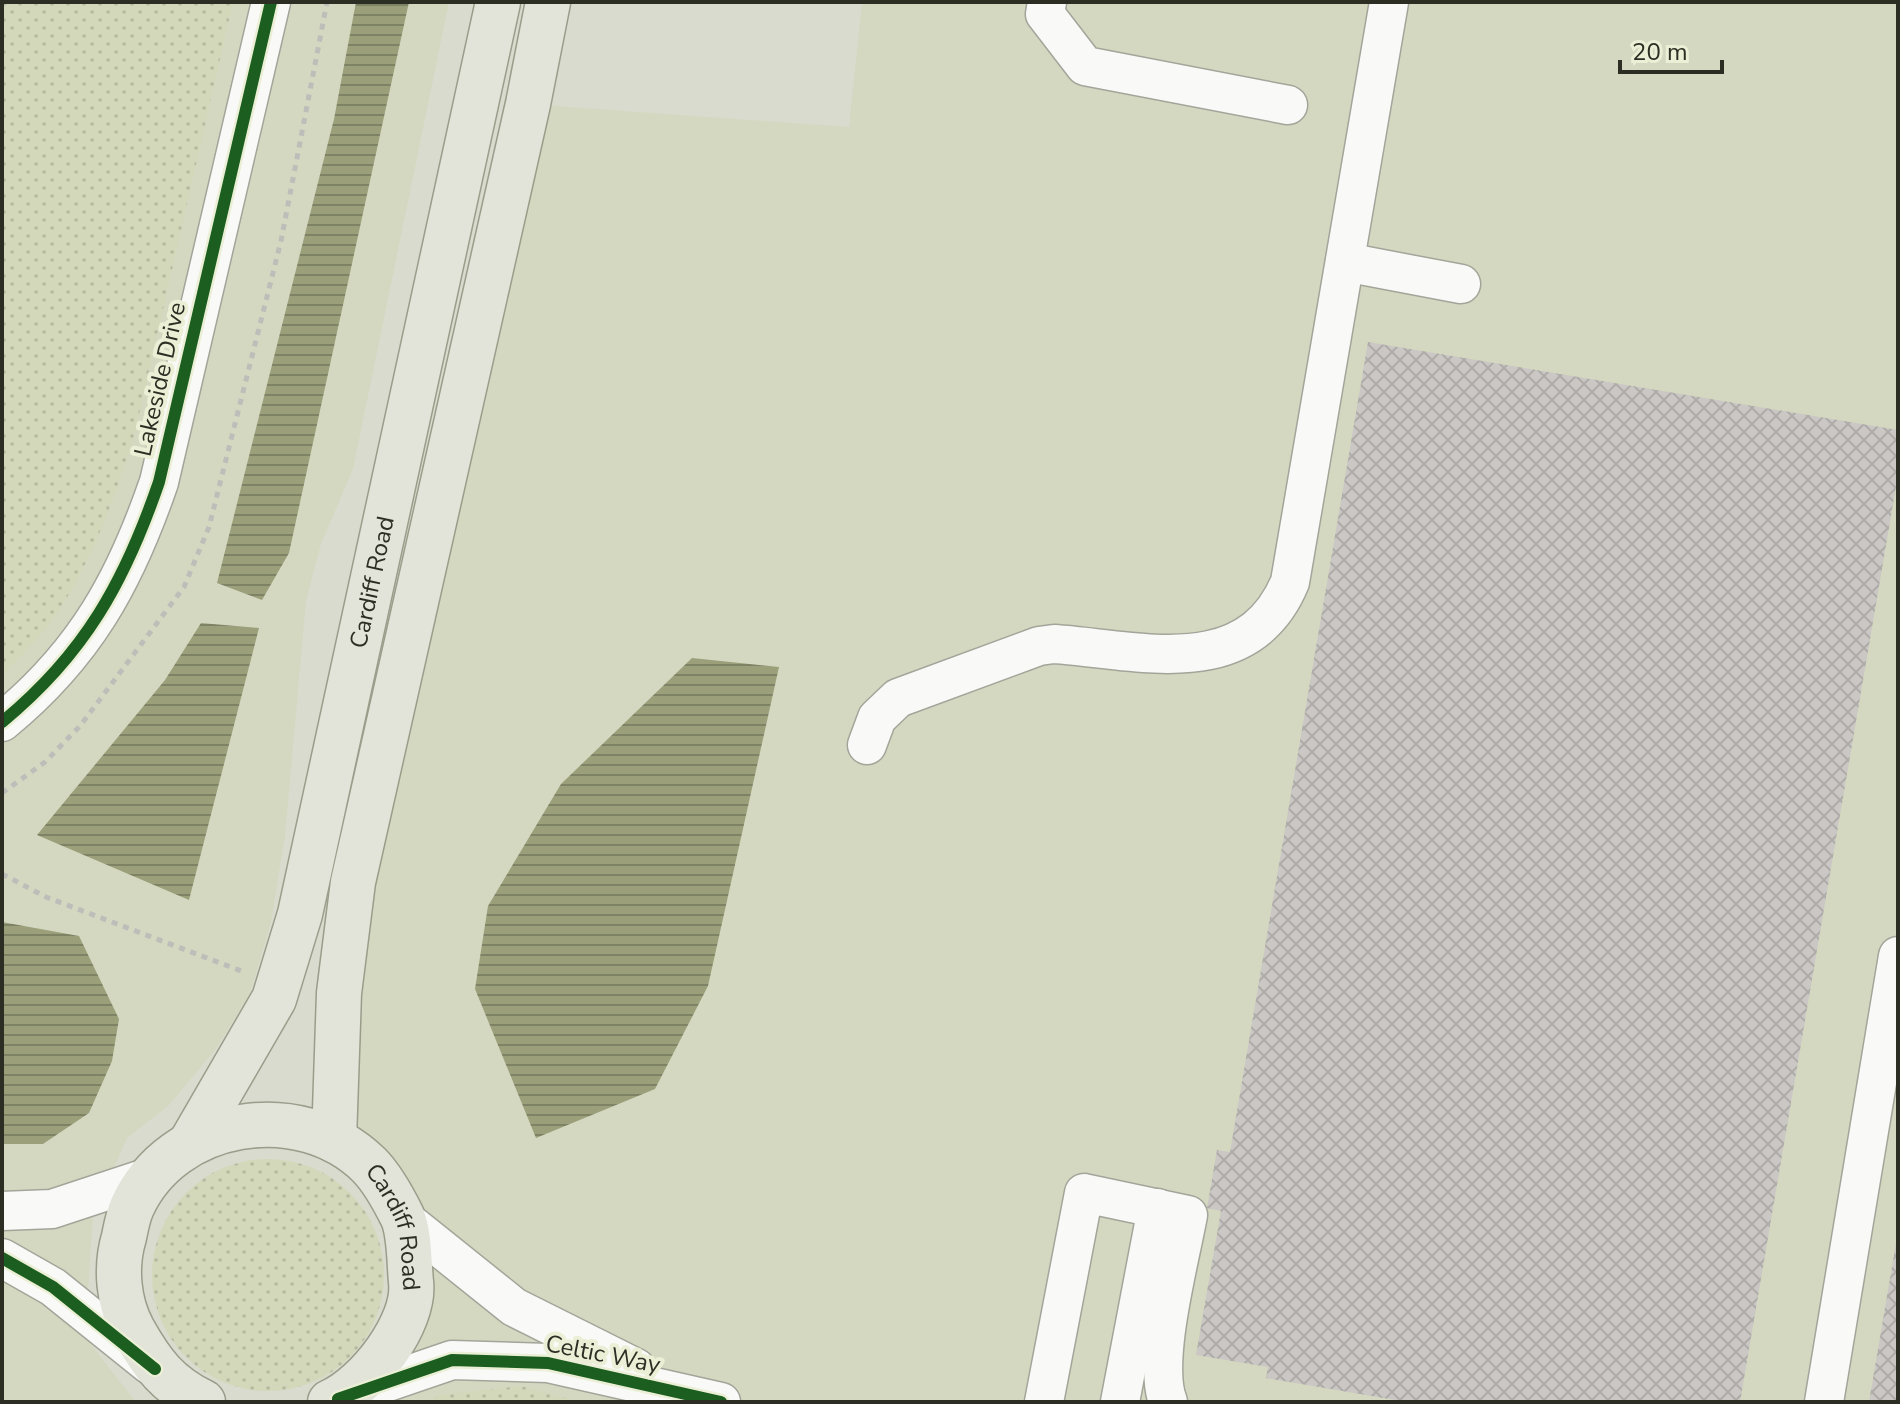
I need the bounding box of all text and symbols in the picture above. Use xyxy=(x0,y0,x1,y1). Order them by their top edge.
scale bar xyxy=(1620,24,1722,74)
text: 20 m xyxy=(1632,36,1688,68)
street label: Lakeside Drive xyxy=(127,299,193,459)
street label: Cardiff Road xyxy=(342,513,402,651)
street label: Cardiff Road xyxy=(358,1157,428,1292)
street label: Celtic Way xyxy=(543,1327,664,1381)

